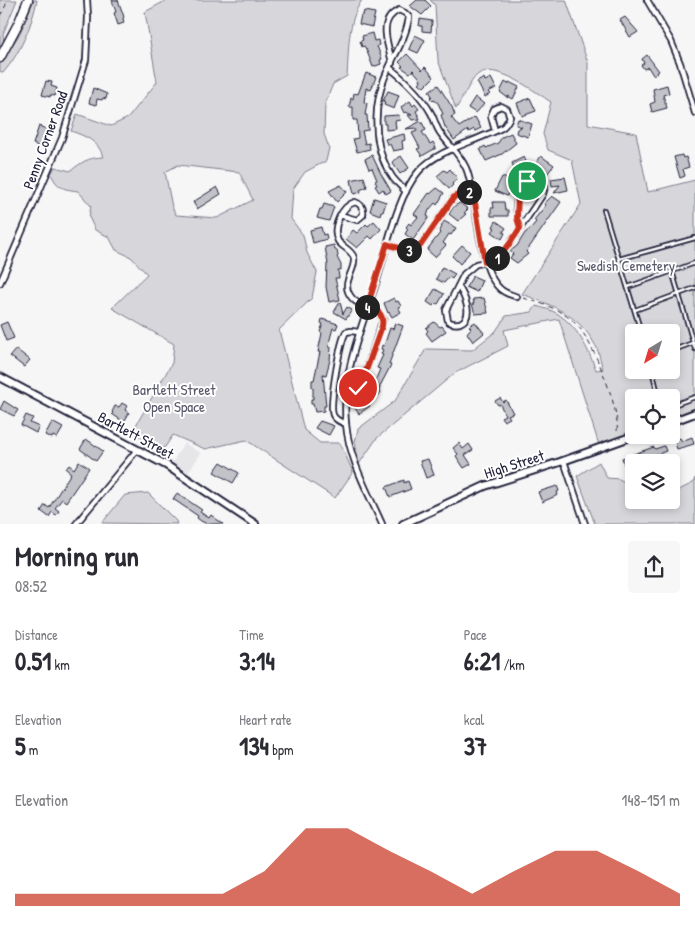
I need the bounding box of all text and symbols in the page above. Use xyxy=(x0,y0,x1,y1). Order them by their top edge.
street label: Penny Corner Road xyxy=(17,88,73,192)
pin xyxy=(506,160,548,202)
icon: arrive xyxy=(513,167,541,195)
pin: 2 xyxy=(456,180,482,204)
text: 2 xyxy=(466,183,473,202)
pin: 3 xyxy=(396,238,422,262)
text: 3 xyxy=(406,241,413,260)
pin: 1 xyxy=(484,246,510,270)
text: 1 xyxy=(495,249,500,268)
park label: Swedish Cemetery xyxy=(577,255,675,276)
pin: 4 xyxy=(354,294,380,320)
text: 4 xyxy=(365,298,370,317)
north arrow xyxy=(625,324,680,379)
map controls xyxy=(625,324,680,509)
pin xyxy=(337,367,379,409)
icon: check xyxy=(344,374,372,402)
park label: Bartlett Street Open Space xyxy=(132,379,216,417)
button: locate xyxy=(625,389,680,444)
street label: Bartlett Street xyxy=(94,406,178,464)
street label: High Street xyxy=(481,444,547,484)
button: layers xyxy=(625,454,680,509)
text: Morning run xyxy=(15,537,139,575)
button: share xyxy=(628,541,680,593)
text: 08:52 xyxy=(15,575,47,597)
text: Distance xyxy=(15,625,58,644)
text: Time xyxy=(239,625,264,644)
text: Pace xyxy=(464,625,487,644)
text: 0.51 xyxy=(15,644,51,678)
text: 3:14 xyxy=(239,644,275,678)
text: 6:21 xyxy=(464,644,500,678)
text: km xyxy=(51,655,70,674)
text: /km xyxy=(500,655,525,674)
text: Elevation xyxy=(15,710,62,729)
text: Heart rate xyxy=(239,710,292,729)
text: kcal xyxy=(464,710,484,729)
text: 5 xyxy=(15,729,26,763)
text: 134 xyxy=(239,729,269,763)
text: 37 xyxy=(464,729,487,763)
text: m xyxy=(26,740,38,759)
text: bpm xyxy=(269,740,293,759)
text: Elevation xyxy=(15,789,68,811)
text: 148–151 m xyxy=(622,789,680,811)

